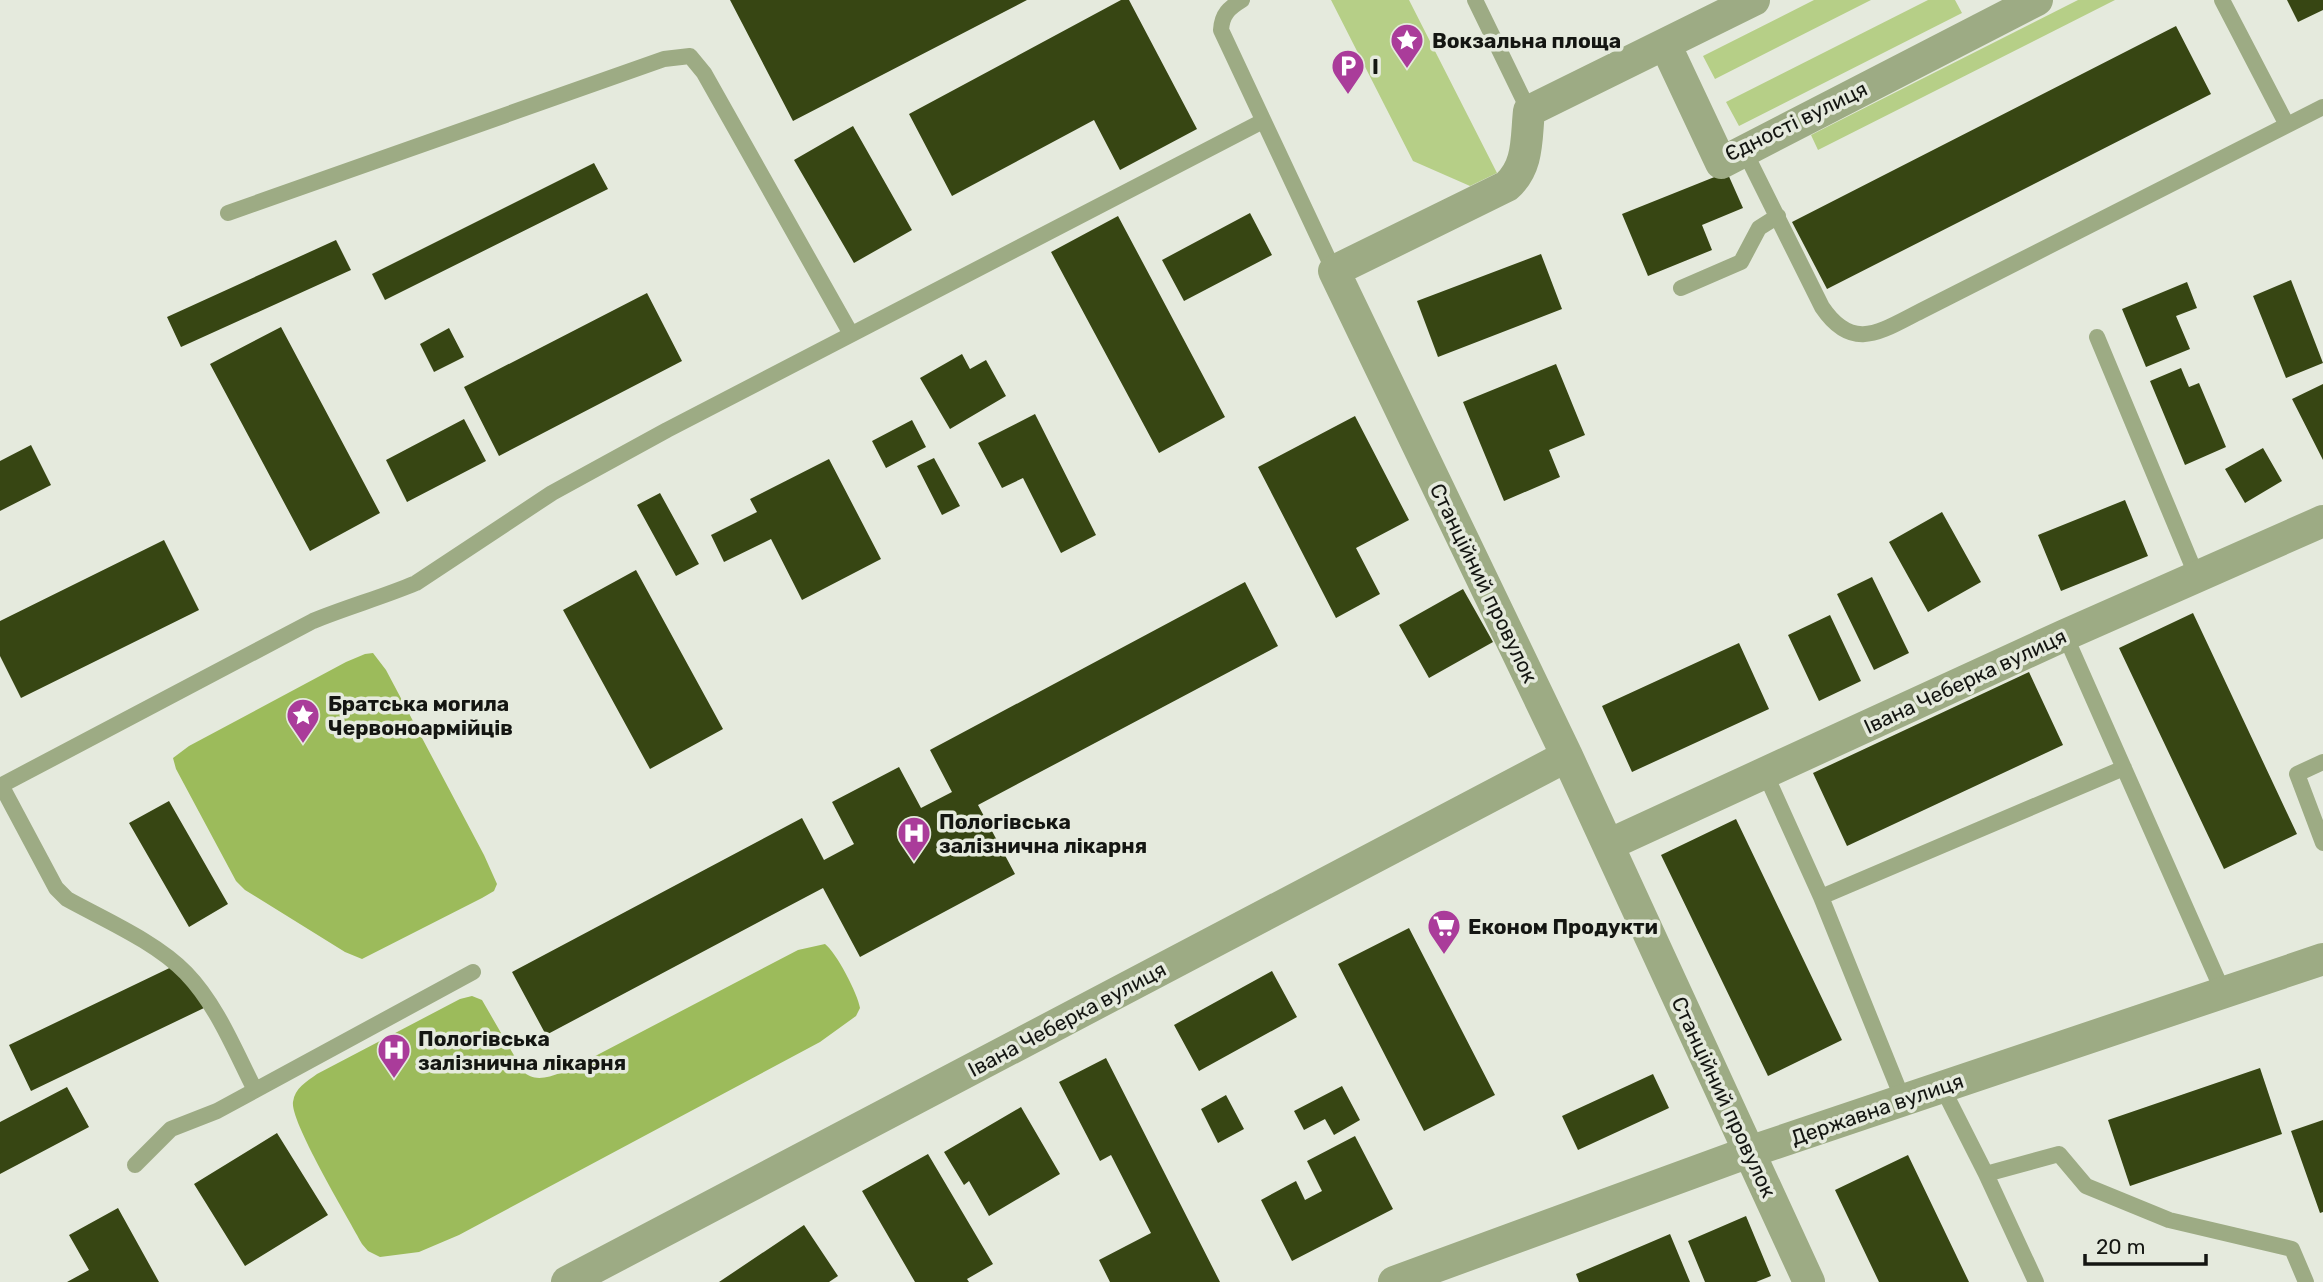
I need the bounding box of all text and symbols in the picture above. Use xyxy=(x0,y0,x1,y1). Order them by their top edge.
place icon: Вокзальна площа xyxy=(1388,21,1426,70)
place label: Вокзальна площа xyxy=(1432,28,1621,53)
parking icon: І xyxy=(1329,47,1367,96)
place label: І xyxy=(1372,54,1379,79)
street label: Єдності вулиця xyxy=(1721,76,1871,166)
street label: Станційний провулок xyxy=(1425,479,1543,687)
street label: Івана Чеберка вулиця xyxy=(1860,623,2070,739)
place label: Братська могила Червоноармійців xyxy=(328,691,513,740)
place icon: Братська могила Червоноармійців xyxy=(284,696,322,745)
place label: Пологiвська залiзнична лiкарня xyxy=(939,809,1147,858)
hospital icon: Пологiвська залiзнична лiкарня xyxy=(895,814,933,863)
supermarket icon: Економ Продукти xyxy=(1425,907,1463,956)
place label: Економ Продукти xyxy=(1468,914,1658,939)
street label: Івана Чеберка вулиця xyxy=(964,956,1170,1082)
street label: Станційний провулок xyxy=(1666,993,1782,1201)
place label: Пологівська залізнична лікарня xyxy=(418,1026,626,1075)
hospital icon: Пологівська залізнична лікарня xyxy=(375,1031,413,1080)
street label: Державна вулиця xyxy=(1787,1068,1967,1150)
scale bar xyxy=(2085,1222,2206,1266)
text: 20 m xyxy=(2096,1234,2145,1259)

